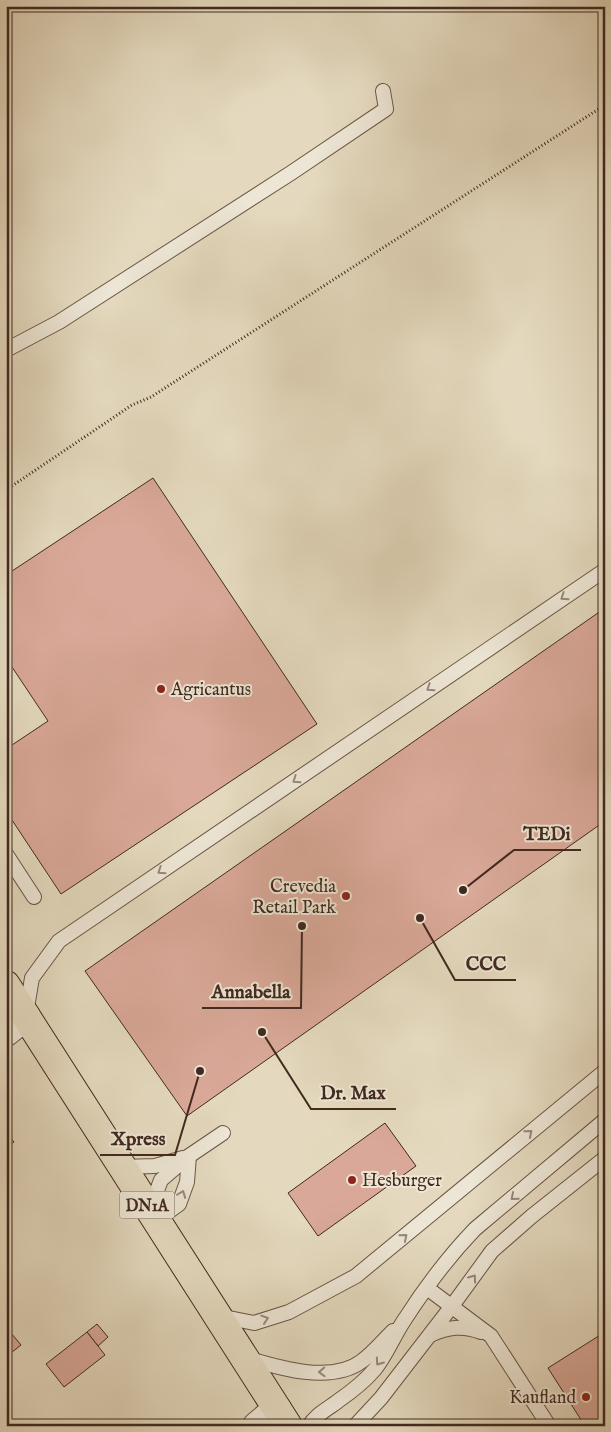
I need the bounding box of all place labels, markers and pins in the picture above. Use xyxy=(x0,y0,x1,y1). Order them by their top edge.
place label: Agricantus xyxy=(170,679,251,702)
marker: Agricantus xyxy=(155,683,167,695)
callout: TEDi xyxy=(514,816,581,850)
place label: Crevedia Retail Park xyxy=(252,876,336,920)
marker: Crevedia Retail Park xyxy=(340,890,352,902)
callout: CCC xyxy=(455,946,516,980)
callout: Annabella xyxy=(202,974,301,1008)
callout: Dr. Max xyxy=(311,1075,396,1109)
callout: Xpress xyxy=(100,1121,175,1155)
place label: Hesburger xyxy=(362,1170,442,1193)
marker: Hesburger xyxy=(346,1174,358,1186)
place label: Kaufland xyxy=(509,1387,576,1410)
marker: Kaufland xyxy=(580,1391,592,1403)

